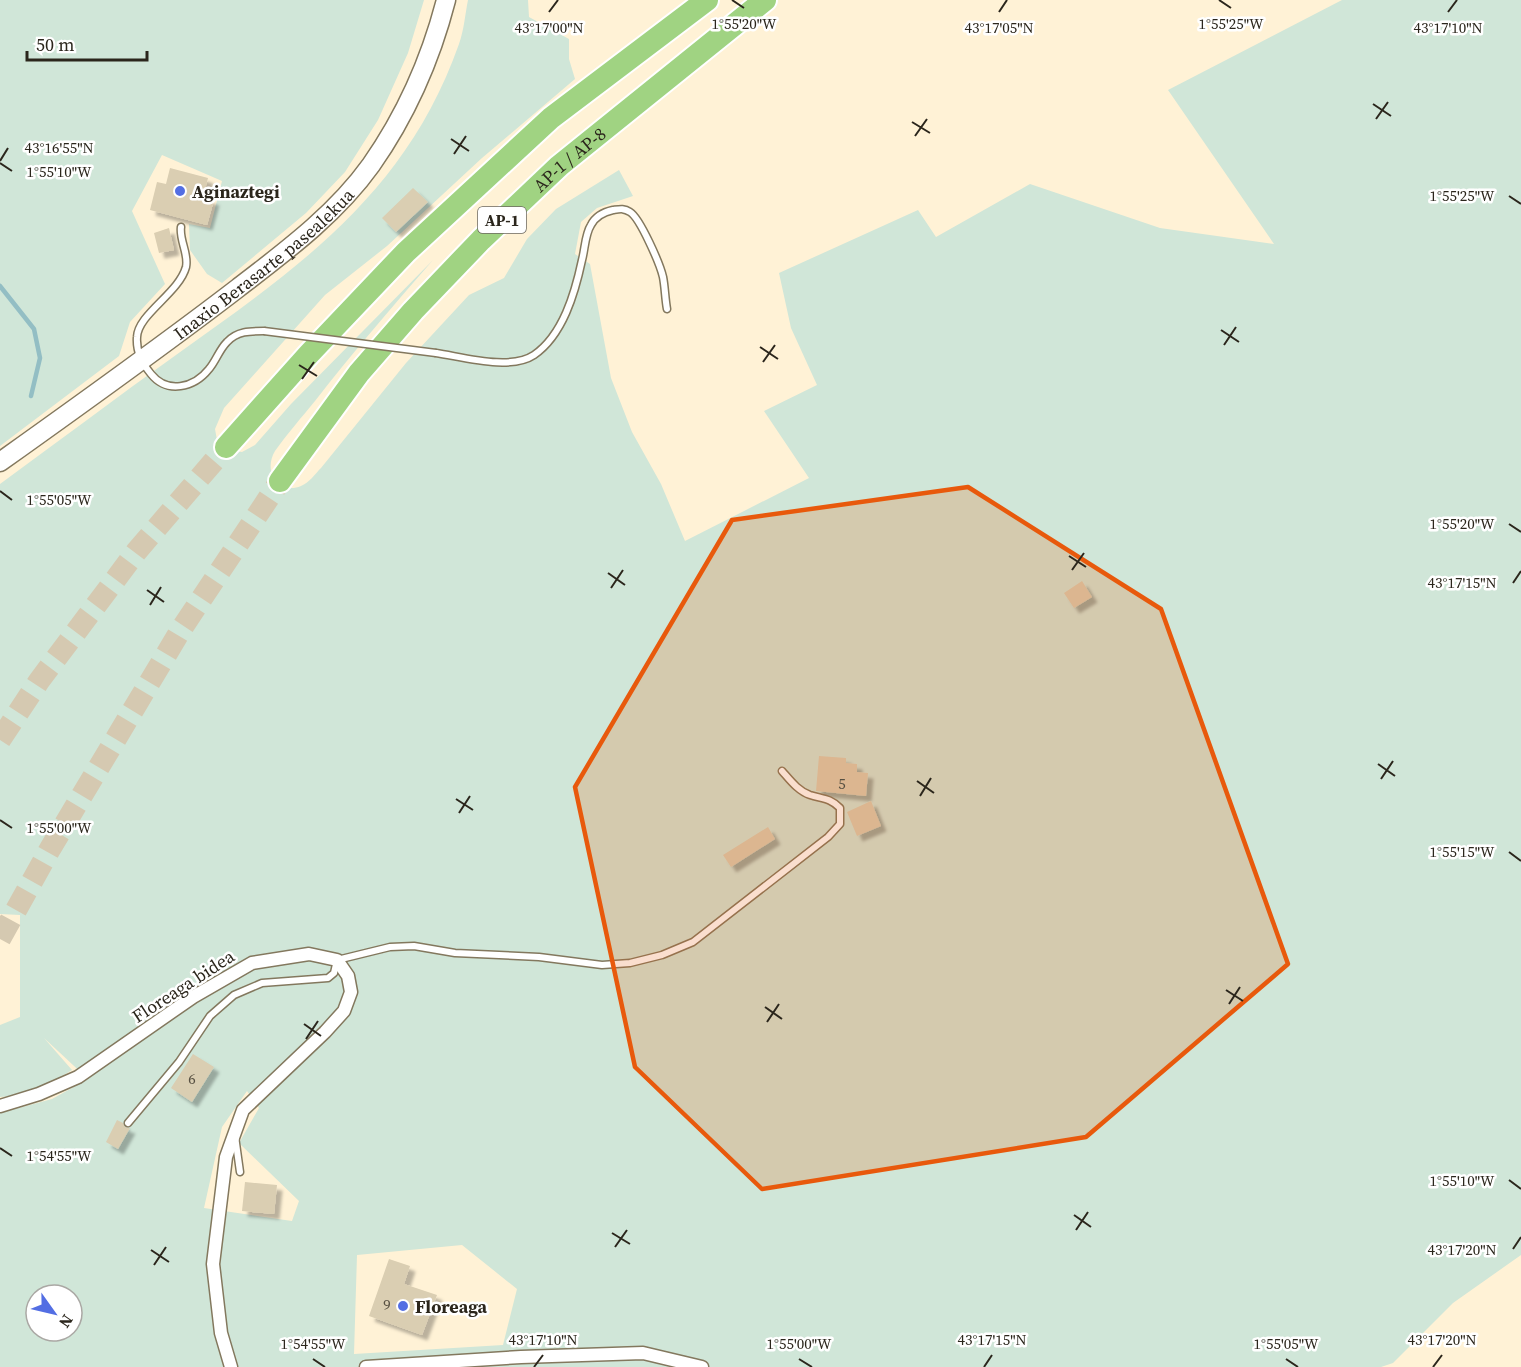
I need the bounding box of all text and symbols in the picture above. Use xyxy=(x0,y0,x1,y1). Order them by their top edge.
text: 1°55'20"W xyxy=(712,13,777,34)
text: 1°55'25"W xyxy=(1199,13,1264,34)
text: 43°17'00"N xyxy=(514,17,584,38)
text: 43°17'05"N xyxy=(964,17,1034,38)
text: 43°17'10"N xyxy=(1413,17,1483,38)
scale bar xyxy=(27,24,147,62)
text: 50 m xyxy=(36,32,74,57)
street label: AP-1 / AP-8 xyxy=(527,121,611,197)
text: 43°16'55"N xyxy=(24,137,94,158)
text: 1°55'10"W xyxy=(27,161,92,182)
place label: Aginaztegi xyxy=(192,179,280,204)
street label: Inaxio Berasarte pasealekua xyxy=(168,182,360,345)
marker: Aginaztegi xyxy=(173,184,187,198)
text: 1°55'25"W xyxy=(1430,185,1495,206)
road number: AP-1 xyxy=(478,207,526,233)
text: 1°55'05"W xyxy=(27,489,92,510)
text: 1°55'20"W xyxy=(1430,513,1495,534)
text: 43°17'15"N xyxy=(1427,572,1497,593)
house number: 5 xyxy=(838,773,846,794)
text: 1°55'00"W xyxy=(27,817,92,838)
text: 1°55'15"W xyxy=(1430,841,1495,862)
street label: Floreaga bidea xyxy=(127,943,240,1028)
house number: 6 xyxy=(188,1068,196,1089)
text: 1°54'55"W xyxy=(27,1145,92,1166)
text: 1°55'10"W xyxy=(1430,1170,1495,1191)
text: 43°17'20"N xyxy=(1427,1239,1497,1260)
north arrow xyxy=(24,1283,84,1343)
house number: 9 xyxy=(383,1294,391,1315)
place label: Floreaga xyxy=(415,1294,488,1319)
marker: Floreaga xyxy=(396,1299,410,1313)
text: N xyxy=(54,1310,79,1333)
text: 43°17'10"N xyxy=(508,1329,578,1350)
text: 43°17'15"N xyxy=(957,1329,1027,1350)
text: 43°17'20"N xyxy=(1407,1329,1477,1350)
text: 1°54'55"W xyxy=(281,1333,346,1354)
text: 1°55'00"W xyxy=(767,1333,832,1354)
text: 1°55'05"W xyxy=(1254,1333,1319,1354)

